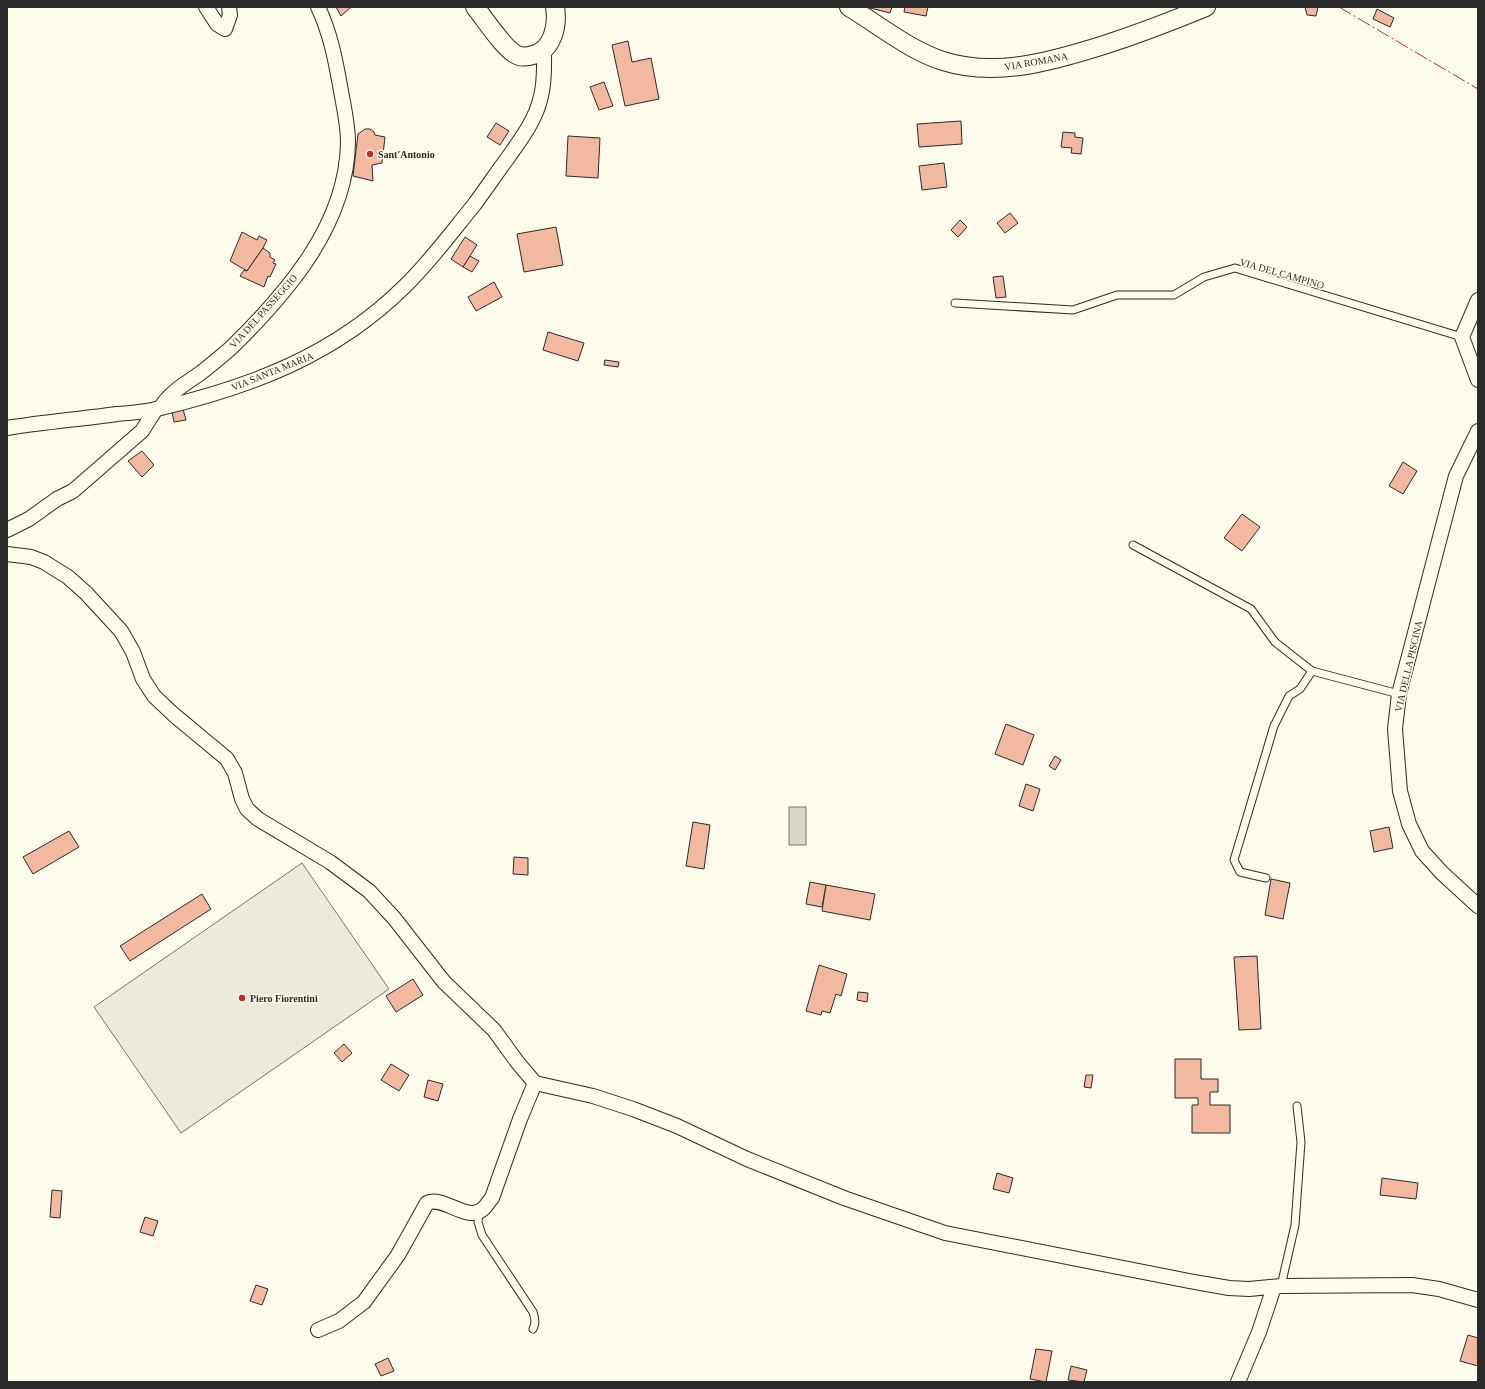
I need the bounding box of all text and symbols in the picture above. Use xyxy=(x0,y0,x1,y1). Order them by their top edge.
street label: VIA ROMANA xyxy=(1004,50,1069,72)
marker: Sant'Antonio xyxy=(365,149,375,159)
place label: Sant'Antonio xyxy=(378,149,435,160)
street label: VIA DEL CAMPINO xyxy=(1238,256,1325,291)
street label: VIA DEL PASSEGGIO xyxy=(227,272,299,350)
street label: VIA SANTA MARIA xyxy=(230,350,316,393)
street label: VIA DELLA PISCINA xyxy=(1393,619,1425,713)
marker: Piero Fiorentini xyxy=(237,993,247,1003)
place label: Piero Fiorentini xyxy=(250,993,318,1004)

